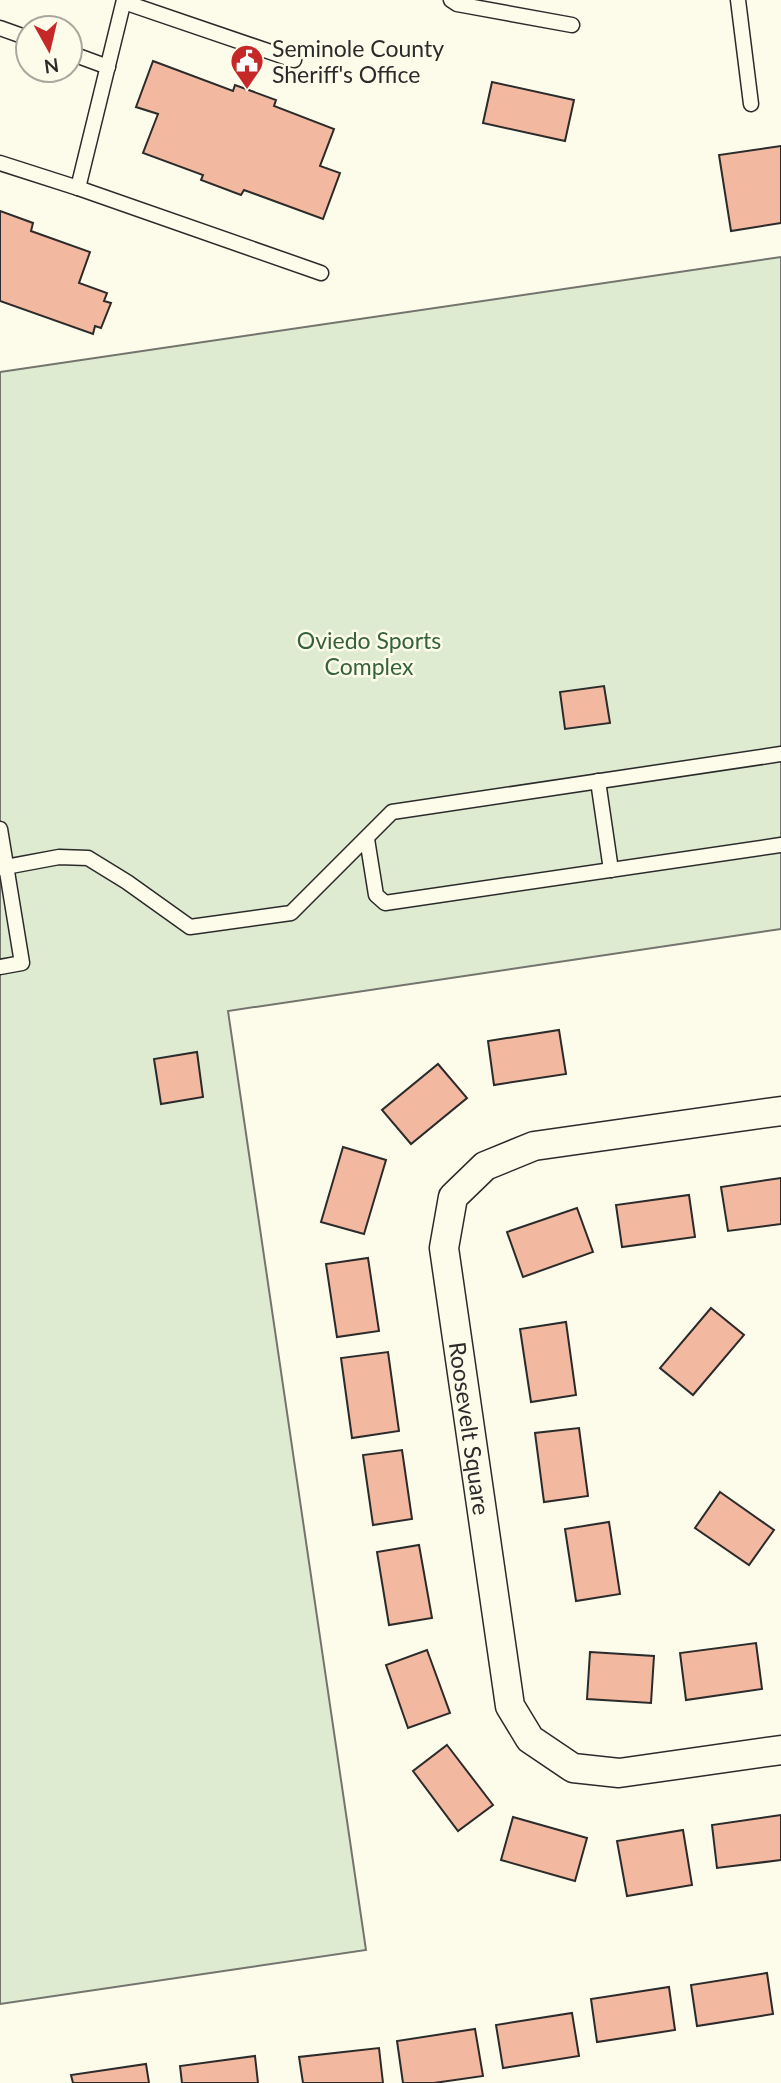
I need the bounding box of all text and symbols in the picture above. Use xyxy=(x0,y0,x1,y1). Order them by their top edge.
north arrow xyxy=(14,14,84,84)
place label: Seminole County Sheriff's Office xyxy=(272,34,444,88)
public building icon: Seminole County Sheriff's Office xyxy=(228,42,266,91)
text: N xyxy=(43,54,60,79)
park label: Oviedo Sports Complex xyxy=(297,626,441,680)
street label: Roosevelt Square xyxy=(444,1340,496,1517)

